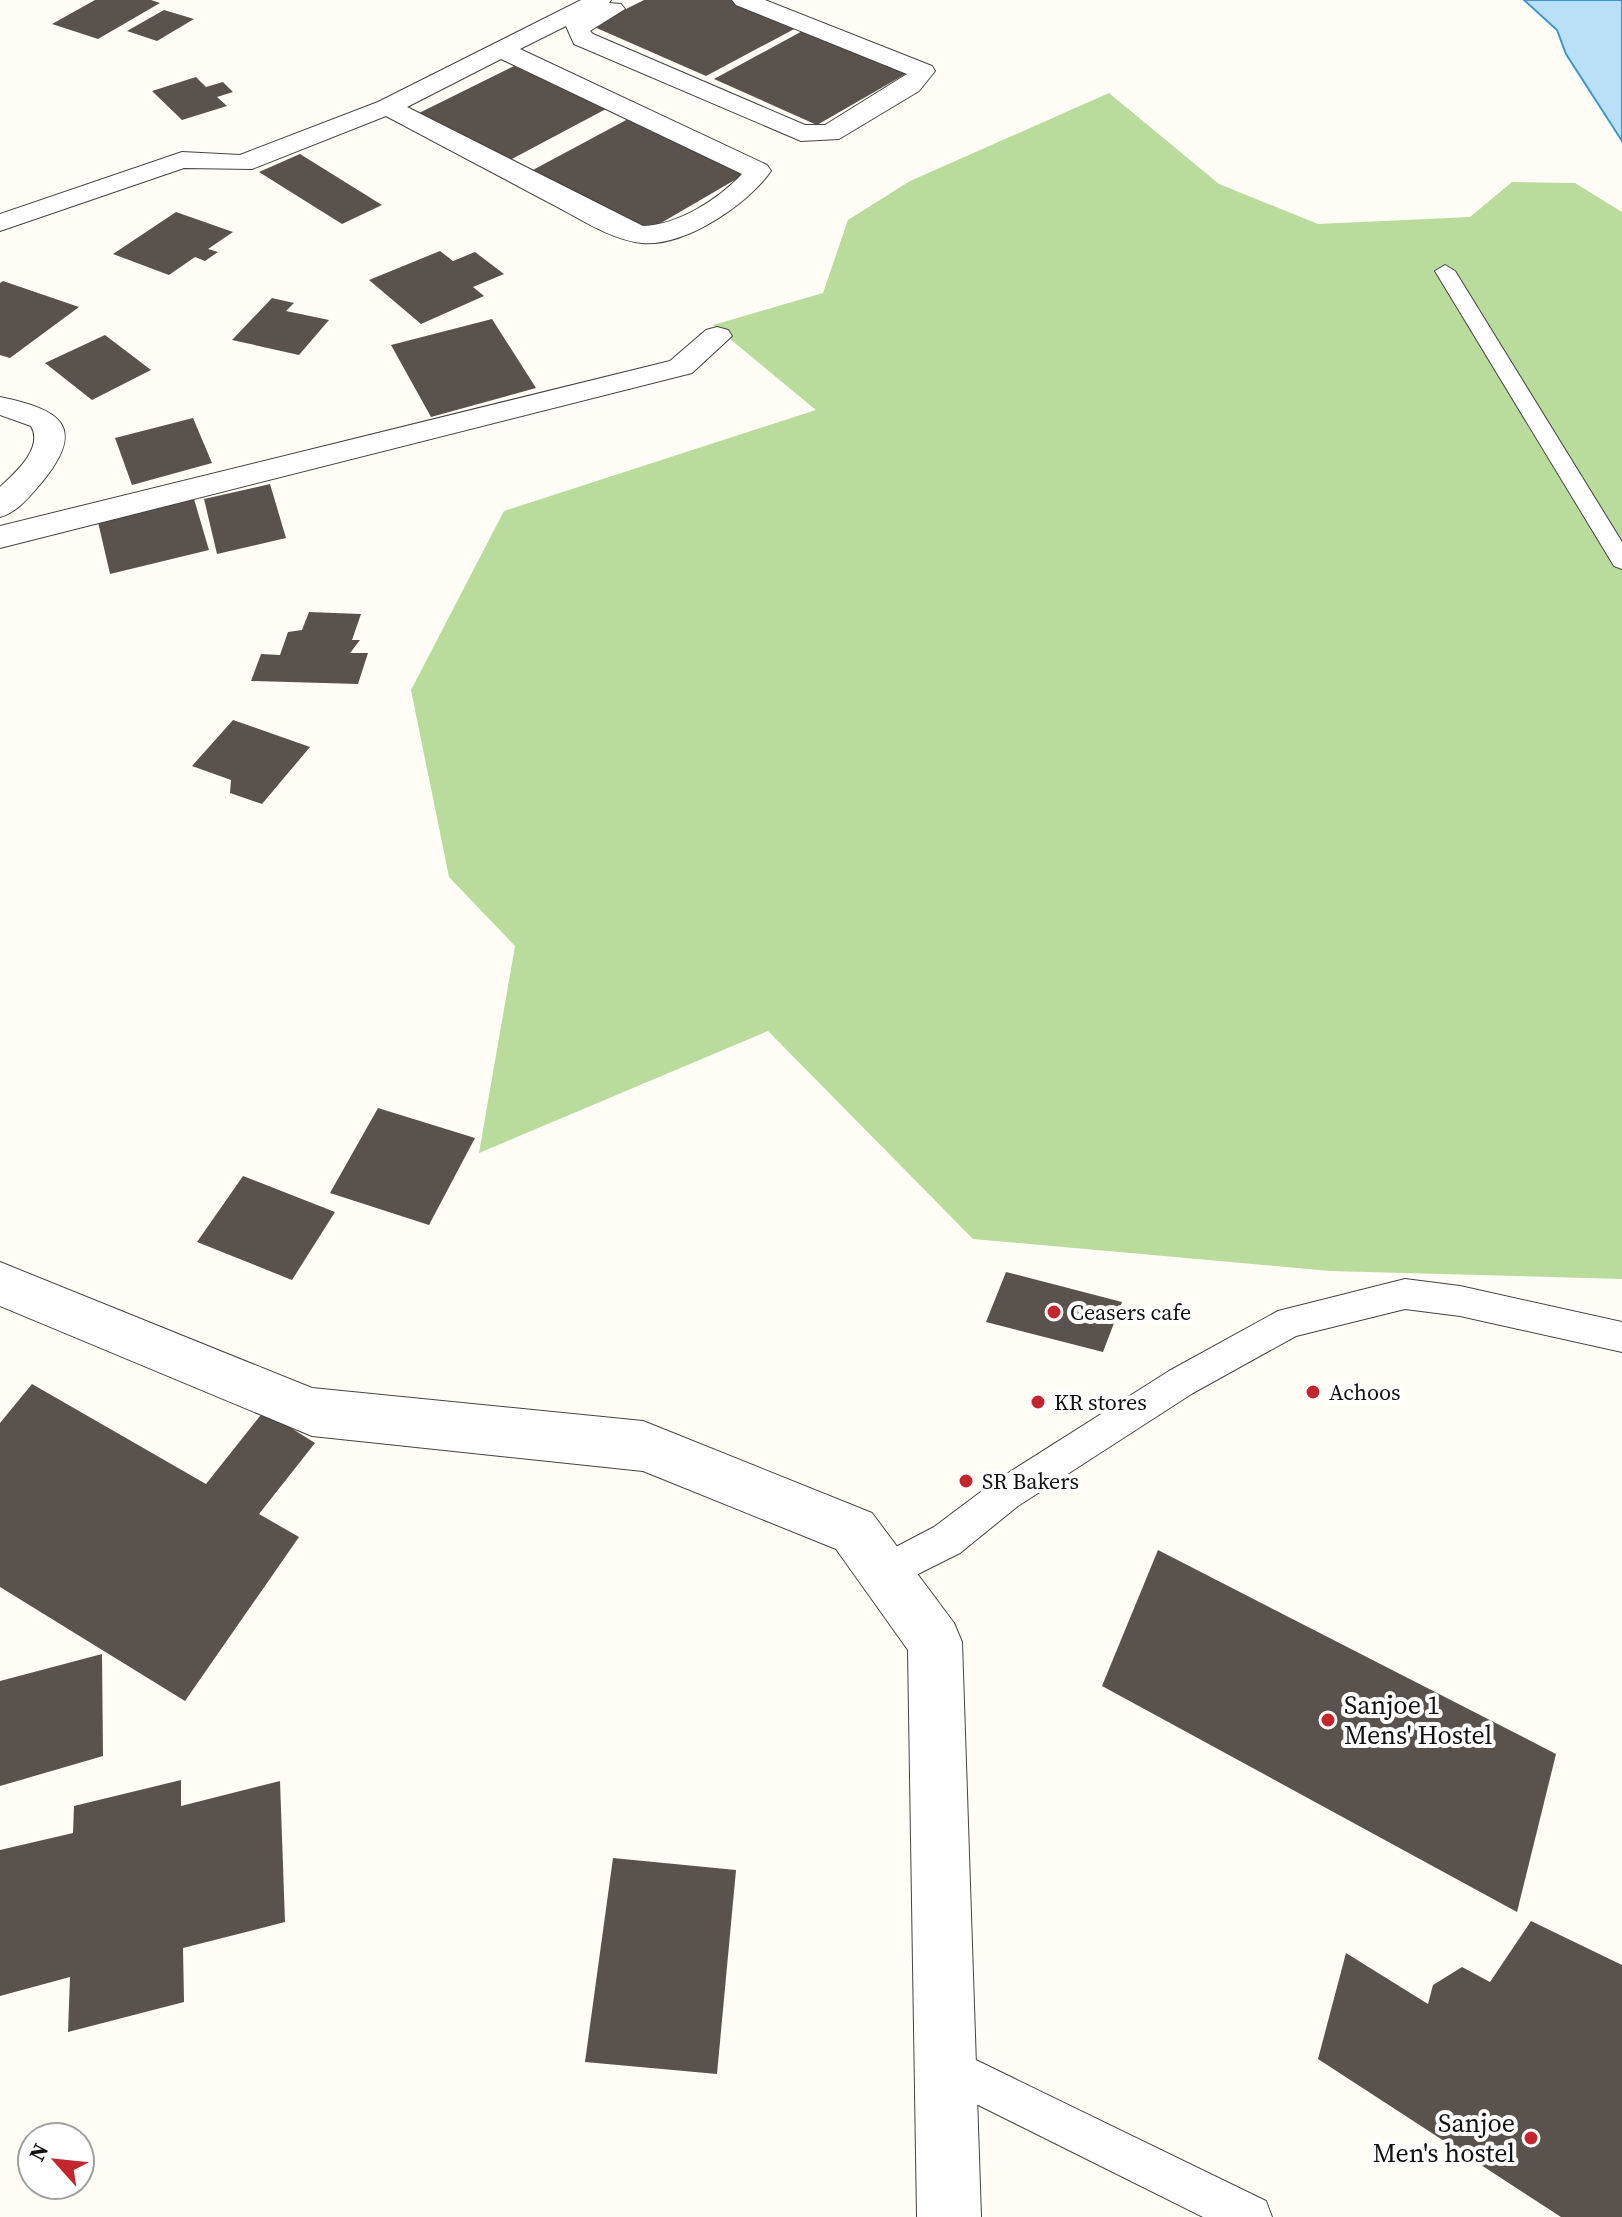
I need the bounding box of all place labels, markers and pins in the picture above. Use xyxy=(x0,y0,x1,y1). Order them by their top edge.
place label: Ceasers cafe xyxy=(1070,1297,1191,1327)
marker: Ceasers cafe xyxy=(1045,1303,1063,1321)
place label: Achoos xyxy=(1329,1377,1401,1407)
marker: Achoos xyxy=(1304,1383,1322,1401)
place label: KR stores xyxy=(1054,1387,1147,1417)
marker: KR stores xyxy=(1029,1393,1047,1411)
place label: SR Bakers xyxy=(982,1466,1079,1496)
marker: SR Bakers xyxy=(957,1472,975,1490)
place label: Sanjoe 1 Mens' Hostel xyxy=(1344,1687,1492,1753)
marker: Sanjoe 1 Mens' Hostel xyxy=(1319,1711,1337,1729)
place label: Sanjoe Men's hostel xyxy=(1373,2105,1515,2171)
marker: Sanjoe Men's hostel xyxy=(1522,2129,1540,2147)

